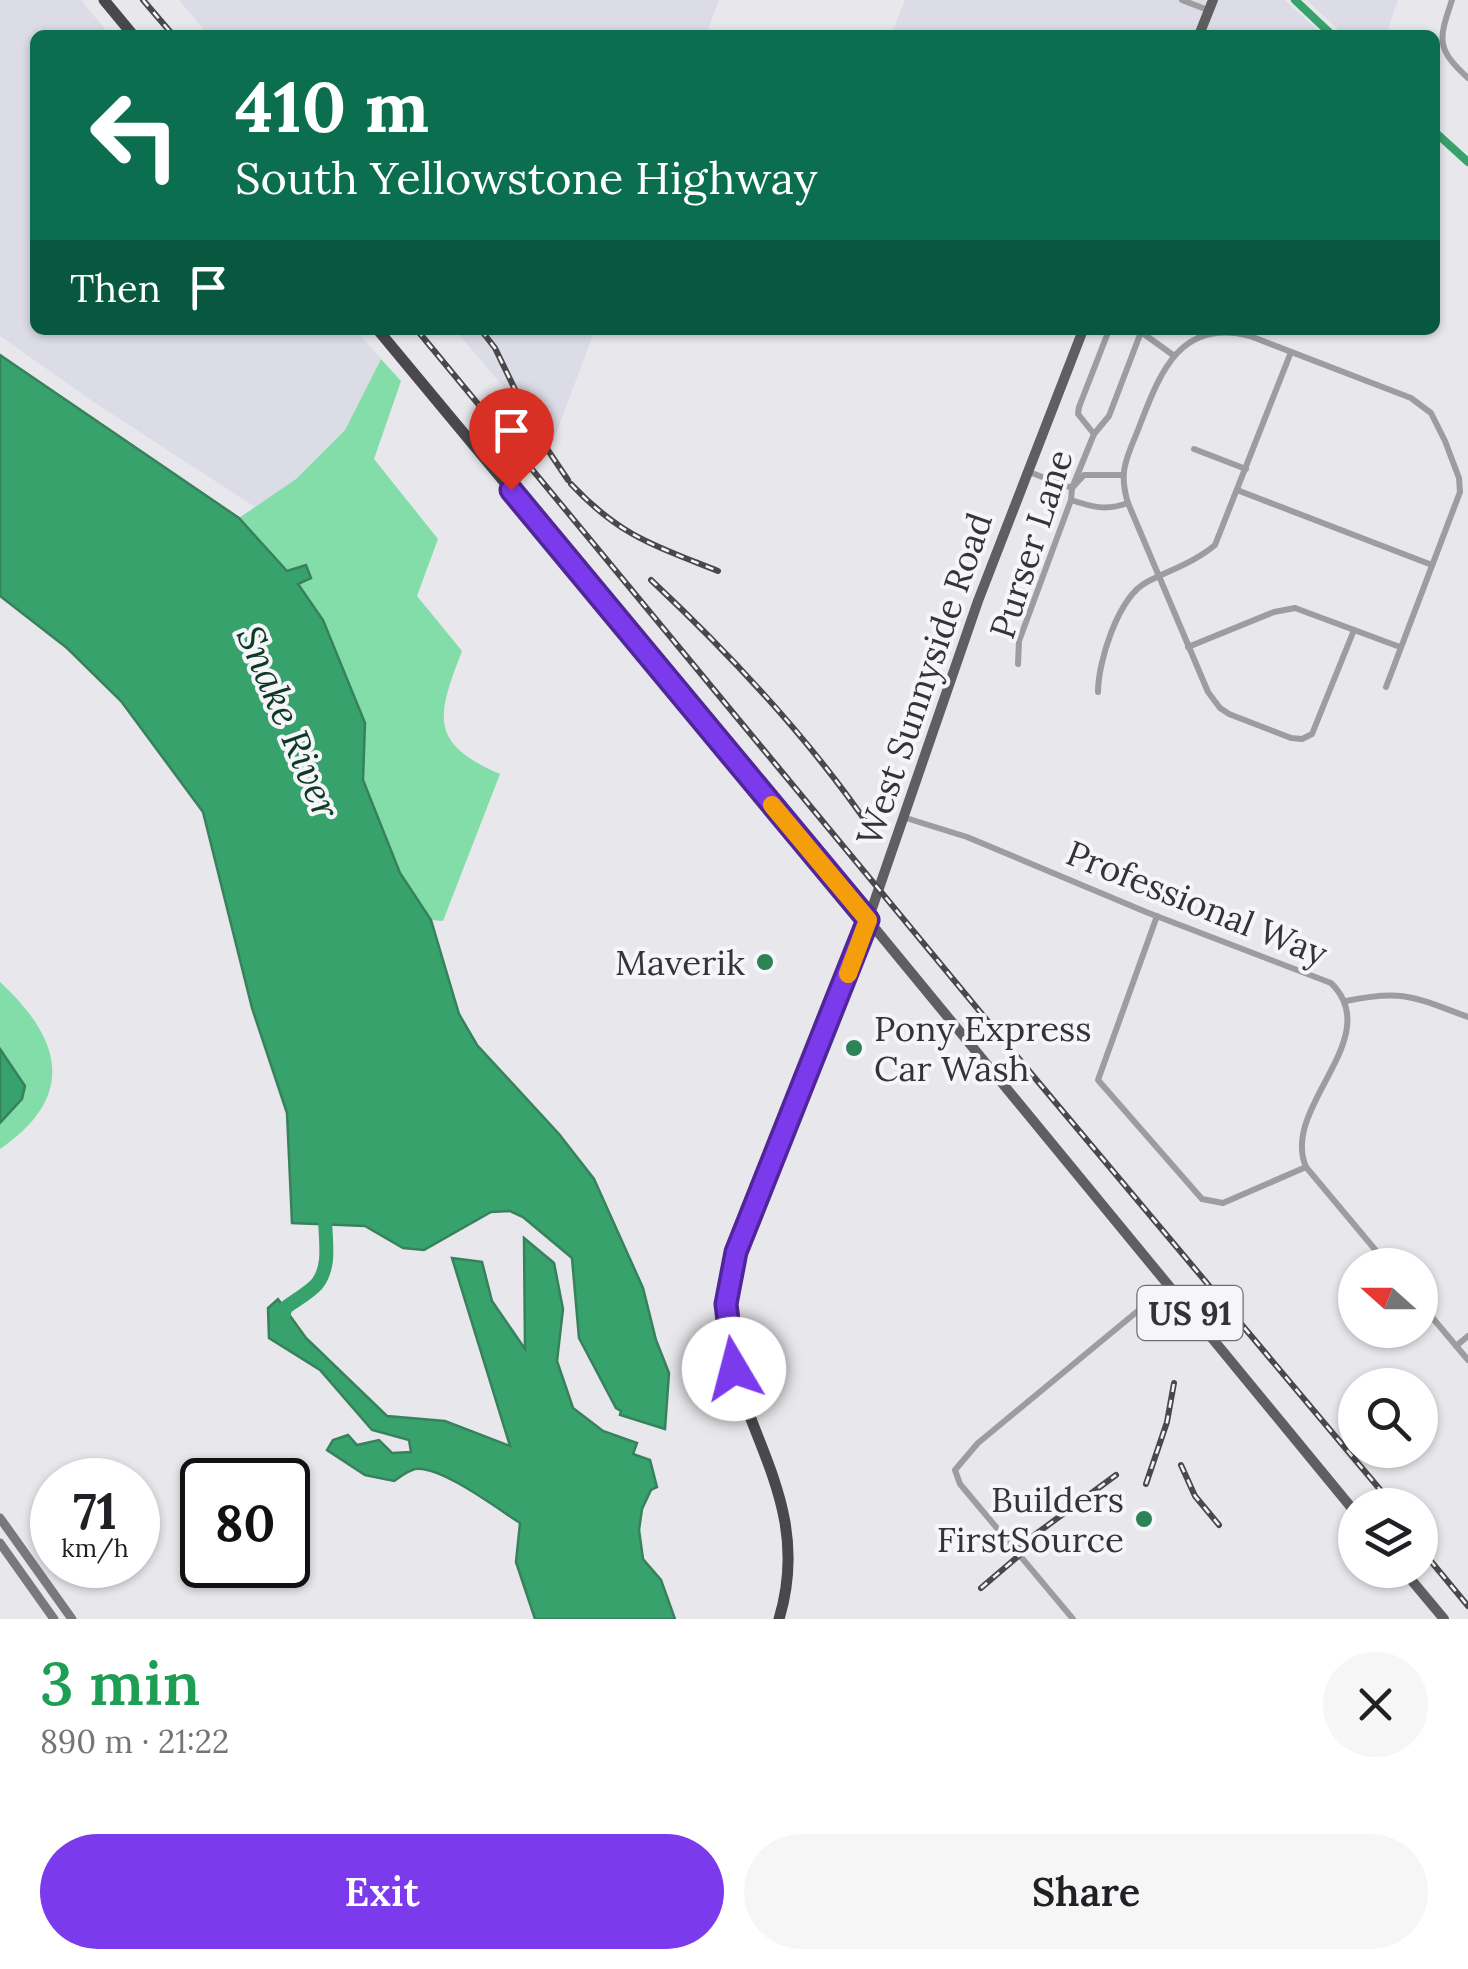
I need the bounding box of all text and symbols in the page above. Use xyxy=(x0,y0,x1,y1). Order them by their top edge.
text: 410 m xyxy=(235,62,429,151)
icon: left xyxy=(70,70,200,200)
text: South Yellowstone Highway xyxy=(235,149,817,206)
icon: arrive xyxy=(181,260,236,315)
text: Then xyxy=(70,264,161,312)
pin xyxy=(469,388,554,491)
icon: arrive xyxy=(484,403,539,458)
street label: Purser Lane xyxy=(979,444,1083,644)
street label: West Sunnyside Road xyxy=(846,507,1002,851)
water label: Snake River xyxy=(227,618,351,826)
street label: Professional Way xyxy=(1060,830,1335,976)
place label: Maverik xyxy=(615,940,745,985)
marker: Maverik xyxy=(754,951,776,973)
place label: Pony Express Car Wash xyxy=(874,1006,1092,1091)
marker: Pony Express Car Wash xyxy=(843,1037,865,1059)
north arrow xyxy=(1338,1248,1438,1348)
map controls xyxy=(1338,1248,1438,1588)
road number: US 91 xyxy=(1138,1286,1242,1340)
position arrow xyxy=(682,1317,786,1421)
button: search xyxy=(1338,1368,1438,1468)
speed limit sign: 80 xyxy=(180,1458,310,1588)
place label: Builders FirstSource xyxy=(937,1477,1124,1562)
text: 71 xyxy=(73,1479,117,1543)
button: layers xyxy=(1338,1488,1438,1588)
marker: Builders FirstSource xyxy=(1133,1508,1155,1530)
text: km/h xyxy=(61,1532,129,1564)
text: 3 min xyxy=(40,1645,200,1721)
button: close xyxy=(1323,1652,1428,1757)
text: 890 m · 21:22 xyxy=(40,1721,229,1762)
button: Exit xyxy=(40,1834,724,1949)
button: Share xyxy=(744,1834,1428,1949)

